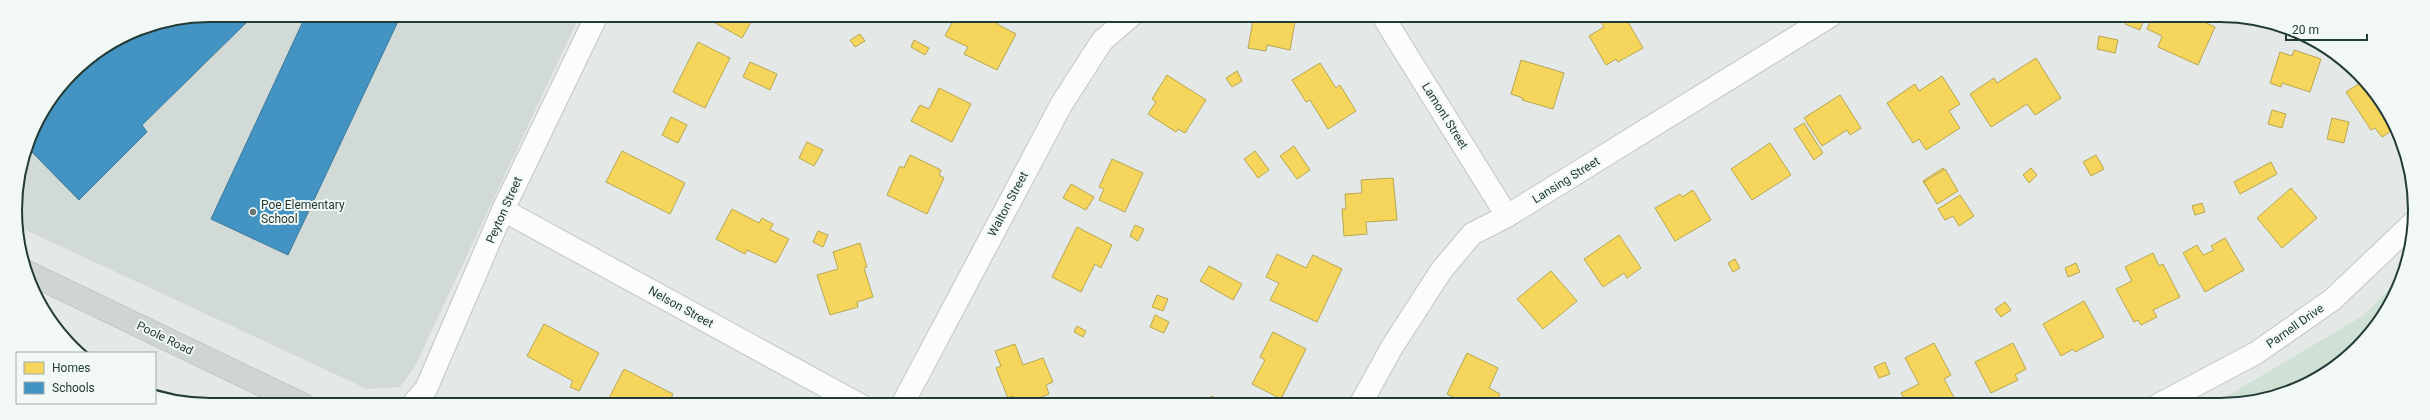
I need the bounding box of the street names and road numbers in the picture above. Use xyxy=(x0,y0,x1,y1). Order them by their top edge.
street label: Lamont Street xyxy=(1419,80,1471,152)
street label: Lansing Street xyxy=(1530,154,1602,206)
street label: Walton Street xyxy=(985,169,1031,239)
street label: Peyton Street xyxy=(483,174,525,245)
street label: Nelson Street xyxy=(646,283,716,331)
street label: Parnell Drive xyxy=(2264,301,2326,351)
street label: Poole Road xyxy=(135,318,195,358)

